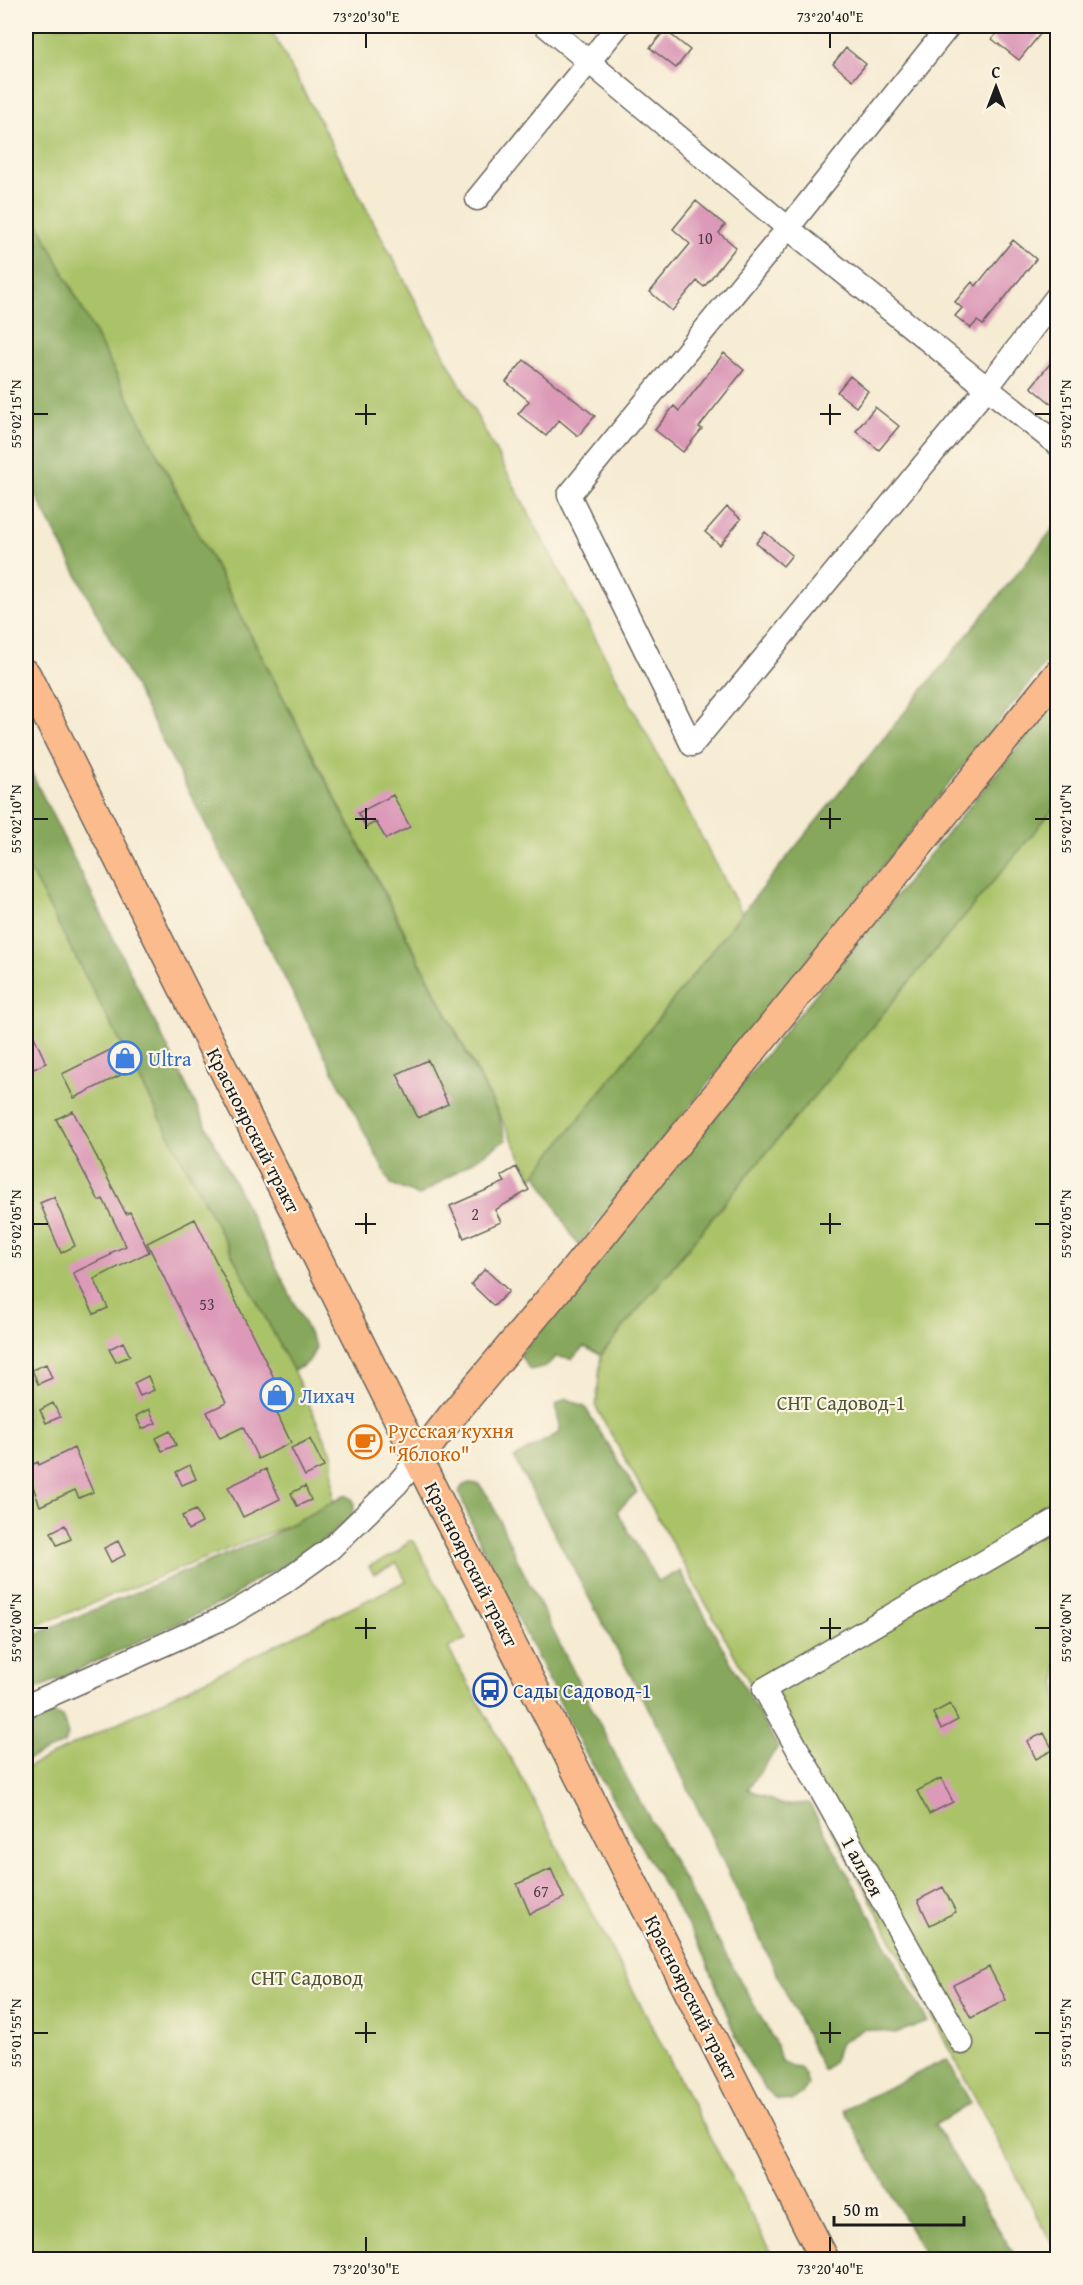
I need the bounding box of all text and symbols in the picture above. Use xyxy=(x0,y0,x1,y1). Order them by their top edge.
text: 73°20'30"E xyxy=(333,6,400,27)
text: 73°20'40"E xyxy=(797,6,864,27)
north arrow xyxy=(966,57,1026,117)
text: С xyxy=(991,60,1001,84)
house number: 10 xyxy=(697,226,713,250)
text: 55°02'15"N xyxy=(5,379,26,448)
text: 55°02'15"N xyxy=(1055,379,1076,448)
text: 55°02'10"N xyxy=(5,784,26,853)
text: 55°02'10"N xyxy=(1055,784,1076,853)
shop icon: Ultra xyxy=(107,1040,143,1076)
street label: Красноярский тракт xyxy=(200,1042,308,1218)
place label: Ultra xyxy=(148,1044,192,1073)
text: 55°02'05"N xyxy=(5,1189,26,1258)
text: 55°02'05"N xyxy=(1055,1189,1076,1258)
house number: 2 xyxy=(471,1202,479,1226)
house number: 53 xyxy=(199,1292,215,1316)
shop icon: Лихач xyxy=(259,1377,295,1413)
place label: Лихач xyxy=(300,1381,355,1410)
park label: СНТ Садовод-1 xyxy=(777,1388,905,1417)
place label: Русская кухня "Яблоко" xyxy=(388,1416,514,1468)
cafe icon: Русская кухня "Яблоко" xyxy=(347,1424,383,1460)
street label: Красноярский тракт xyxy=(418,1476,526,1652)
text: 55°02'00"N xyxy=(5,1593,26,1662)
text: 55°02'00"N xyxy=(1055,1593,1076,1662)
bus stop icon: Сады Садовод-1 xyxy=(472,1672,508,1708)
place label: Сады Садовод-1 xyxy=(513,1676,651,1705)
street label: 1 аллея xyxy=(835,1831,891,1901)
house number: 67 xyxy=(533,1879,549,1903)
street label: Красноярский тракт xyxy=(638,1909,746,2085)
park label: СНТ Садовод xyxy=(251,1963,363,1992)
text: 55°01'55"N xyxy=(5,1998,26,2067)
text: 55°01'55"N xyxy=(1055,1998,1076,2067)
scale bar xyxy=(834,2189,964,2227)
text: 50 m xyxy=(843,2196,879,2223)
text: 73°20'30"E xyxy=(333,2258,400,2279)
text: 73°20'40"E xyxy=(797,2258,864,2279)

